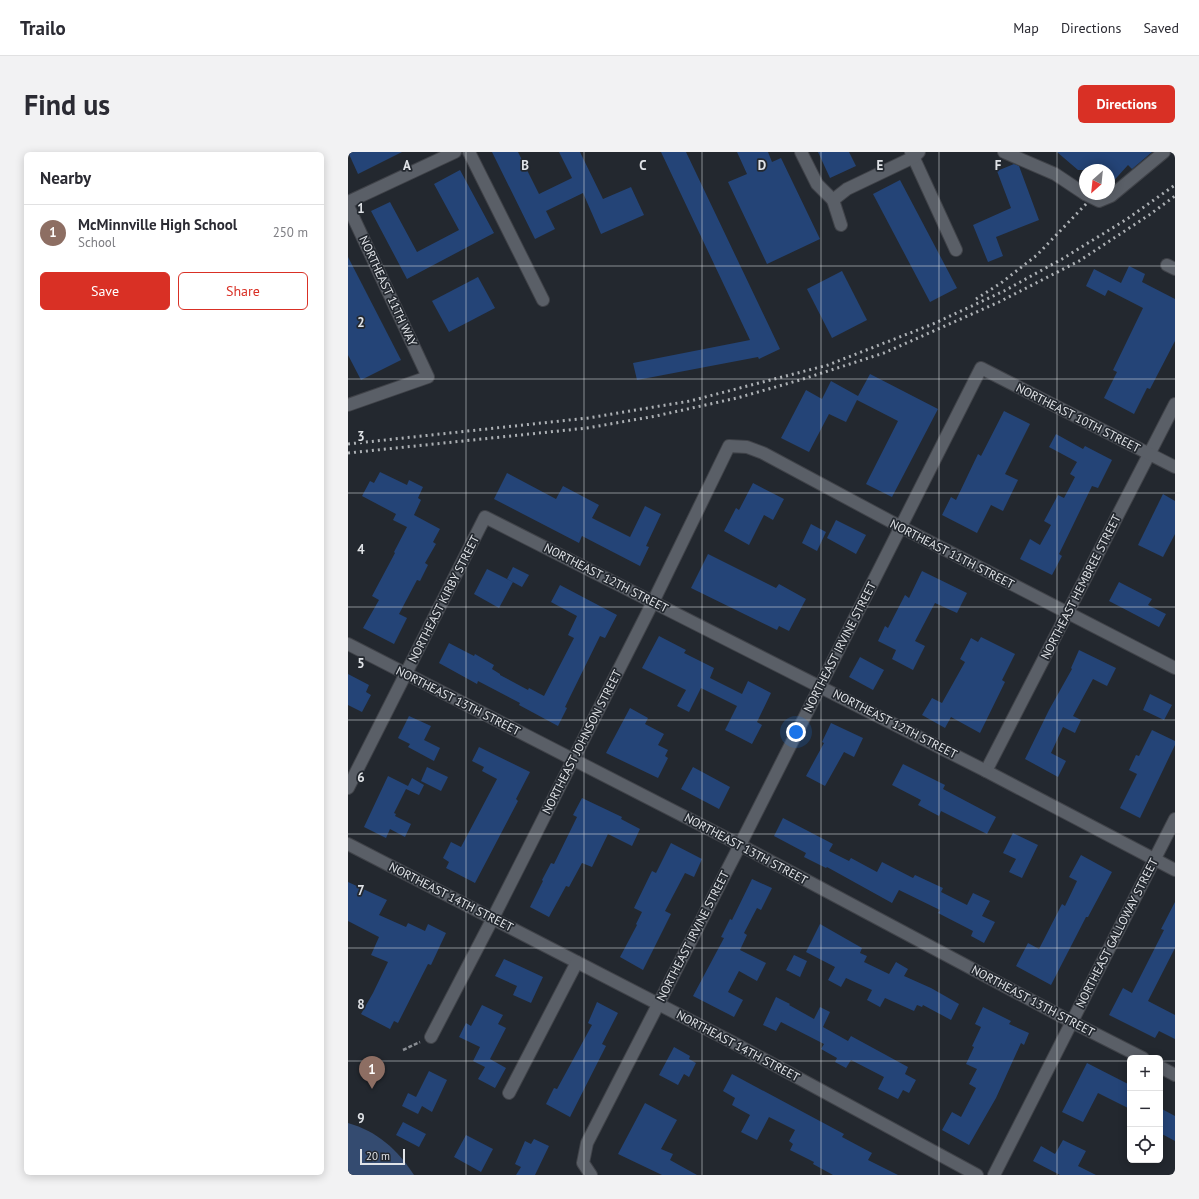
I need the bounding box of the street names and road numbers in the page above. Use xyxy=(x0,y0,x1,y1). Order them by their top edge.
street label: NORTHEAST 11TH WAY xyxy=(356,233,421,349)
street label: NORTHEAST 10TH STREET xyxy=(1014,380,1143,456)
street label: NORTHEAST HEMBREE STREET xyxy=(1037,512,1124,662)
street label: NORTHEAST 11TH STREET xyxy=(888,516,1017,592)
street label: NORTHEAST KIRBY STREET xyxy=(405,532,482,665)
street label: NORTHEAST 12TH STREET xyxy=(542,540,671,616)
street label: NORTHEAST IRVINE STREET xyxy=(800,579,879,715)
street label: NORTHEAST 13TH STREET xyxy=(394,663,523,739)
street label: NORTHEAST JOHNSON STREET xyxy=(539,667,625,816)
street label: NORTHEAST 12TH STREET xyxy=(831,686,960,762)
street label: NORTHEAST 13TH STREET xyxy=(682,810,811,888)
street label: NORTHEAST GALLOWAY STREET xyxy=(1072,855,1161,1010)
street label: NORTHEAST 14TH STREET xyxy=(387,859,516,935)
street label: NORTHEAST IRVINE STREET xyxy=(653,868,732,1004)
street label: NORTHEAST 13TH STREET xyxy=(969,962,1098,1040)
street label: NORTHEAST 14TH STREET xyxy=(674,1007,803,1085)

